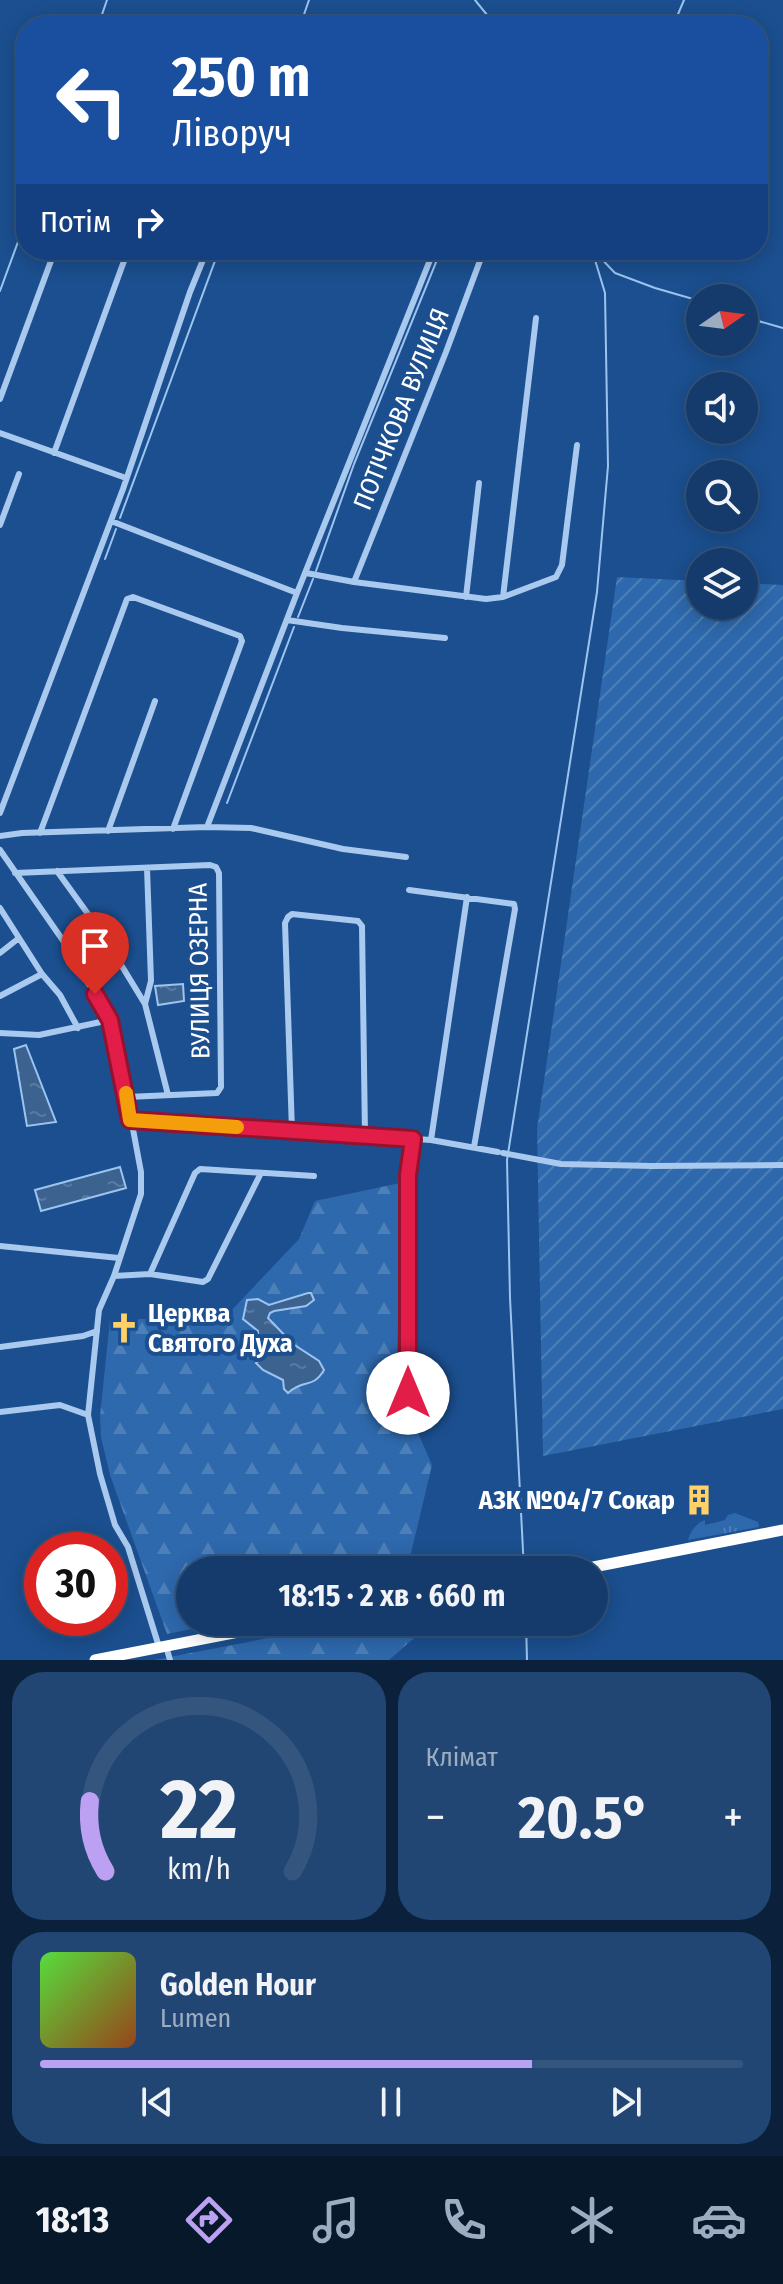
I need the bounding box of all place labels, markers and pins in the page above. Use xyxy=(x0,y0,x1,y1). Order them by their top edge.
pin xyxy=(61,912,129,994)
place label: Церква Святого Духа xyxy=(148,1298,293,1359)
church icon: Церква Святого Духа xyxy=(107,1311,141,1345)
building icon: АЗК №04/7 Сокар xyxy=(682,1483,716,1517)
place label: АЗК №04/7 Сокар xyxy=(478,1485,675,1516)

